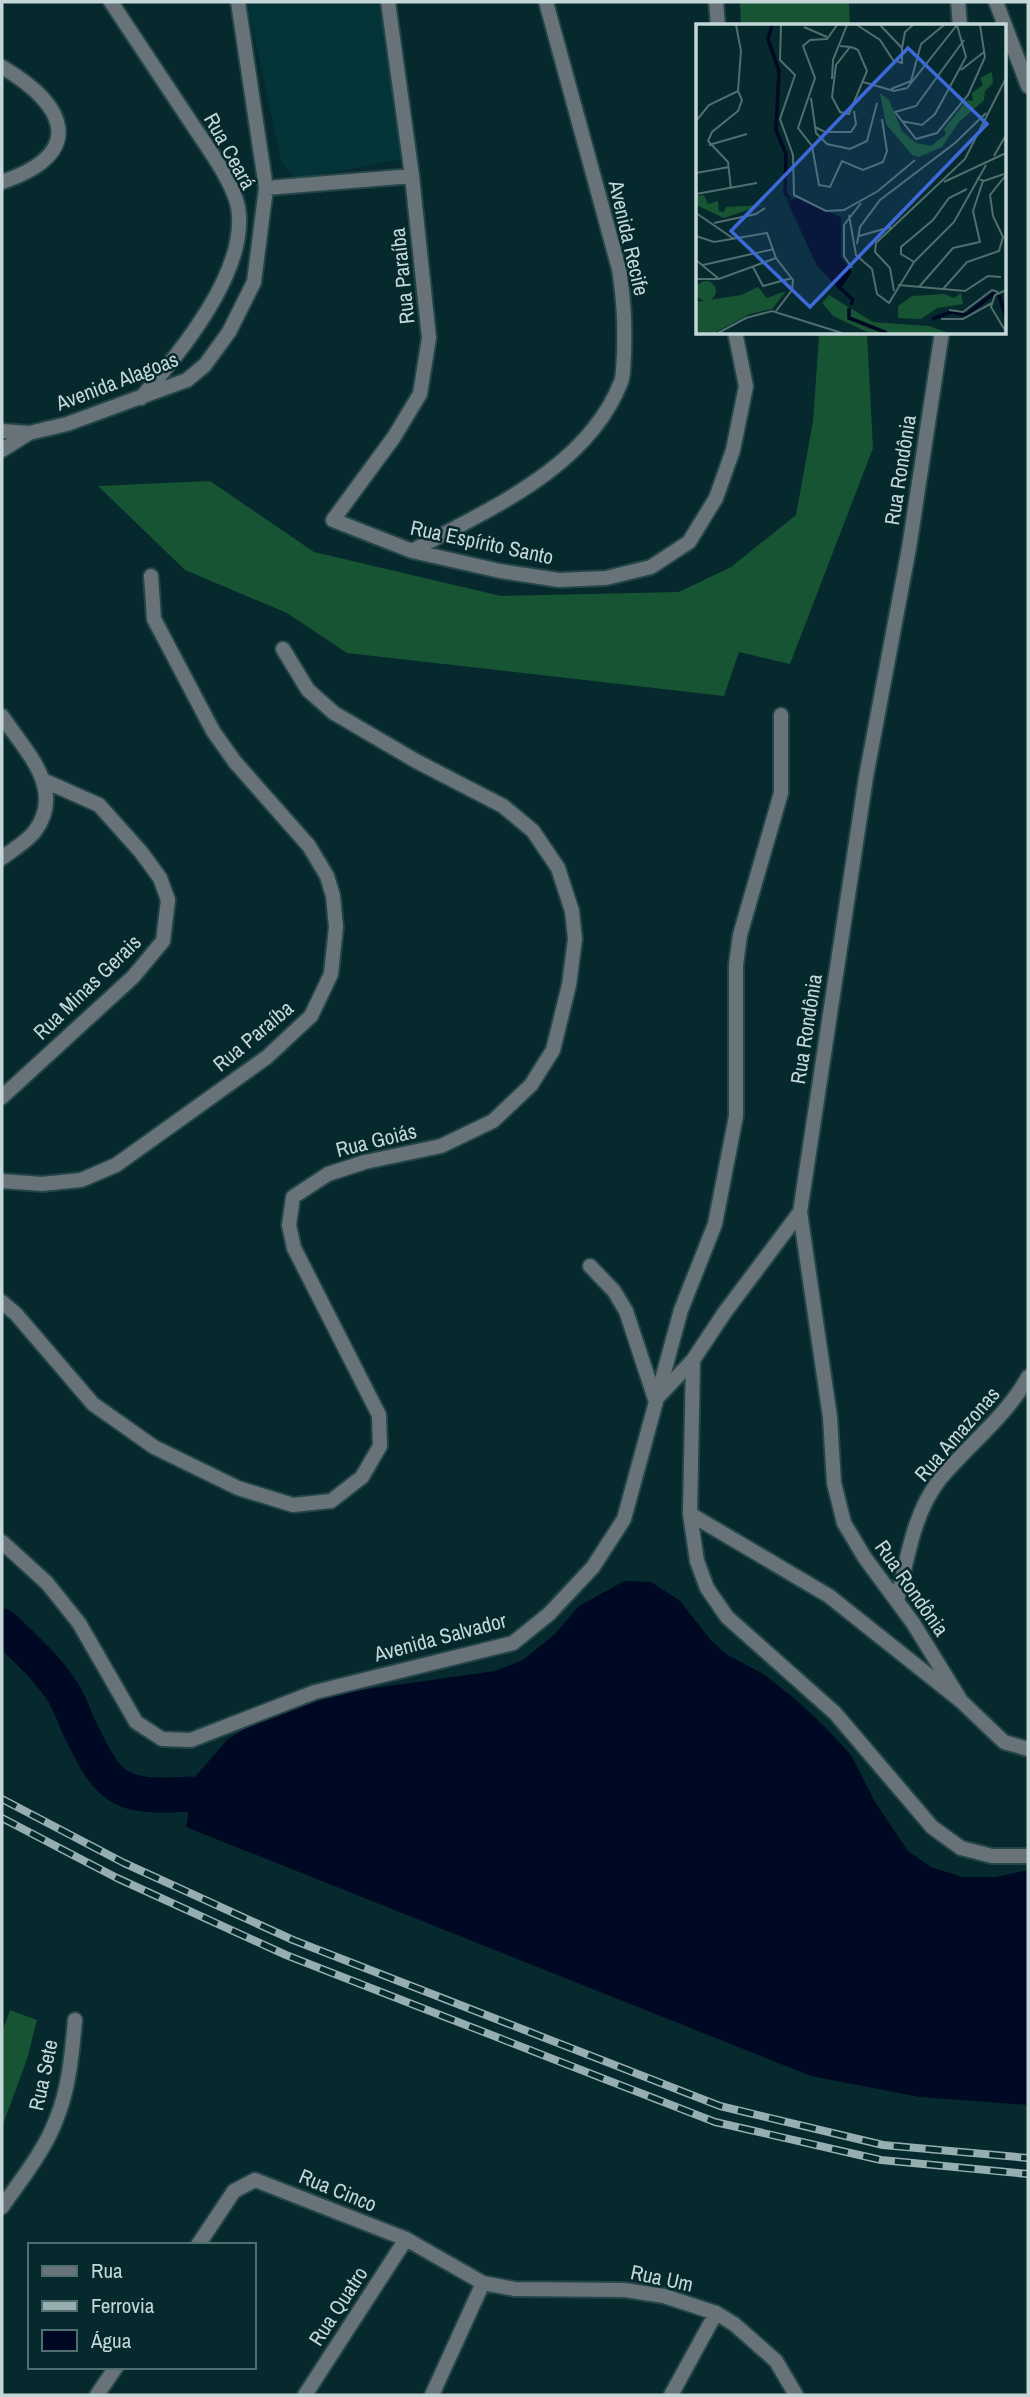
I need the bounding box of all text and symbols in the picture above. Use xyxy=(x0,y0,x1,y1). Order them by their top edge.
inset map xyxy=(696,24,1006,334)
street label: Rua Ceará xyxy=(197,108,263,195)
street label: Avenida Recife xyxy=(601,177,656,298)
street label: Rua Paraíba xyxy=(382,226,421,326)
street label: Avenida Alagoas xyxy=(51,344,182,418)
street label: Rua Rondônia xyxy=(877,412,923,527)
street label: Rua Espírito Santo xyxy=(408,513,556,571)
street label: Rua Minas Gerais xyxy=(27,928,147,1046)
street label: Rua Rondônia xyxy=(783,971,829,1086)
street label: Rua Paraíba xyxy=(207,994,300,1078)
street label: Rua Goiás xyxy=(333,1116,419,1164)
street label: Rua Amazonas xyxy=(908,1380,1006,1488)
street label: Rua Rondônia xyxy=(868,1534,956,1642)
street label: Avenida Salvador xyxy=(370,1605,510,1669)
street label: Rua Sete xyxy=(21,2037,65,2113)
street label: Rua Cinco xyxy=(295,2161,381,2219)
legend xyxy=(28,2243,256,2369)
text: Rua xyxy=(91,2256,123,2285)
street label: Rua Um xyxy=(628,2257,696,2299)
street label: Rua Quatro xyxy=(302,2261,374,2351)
text: Ferrovia xyxy=(91,2291,155,2320)
text: Água xyxy=(90,2326,132,2355)

